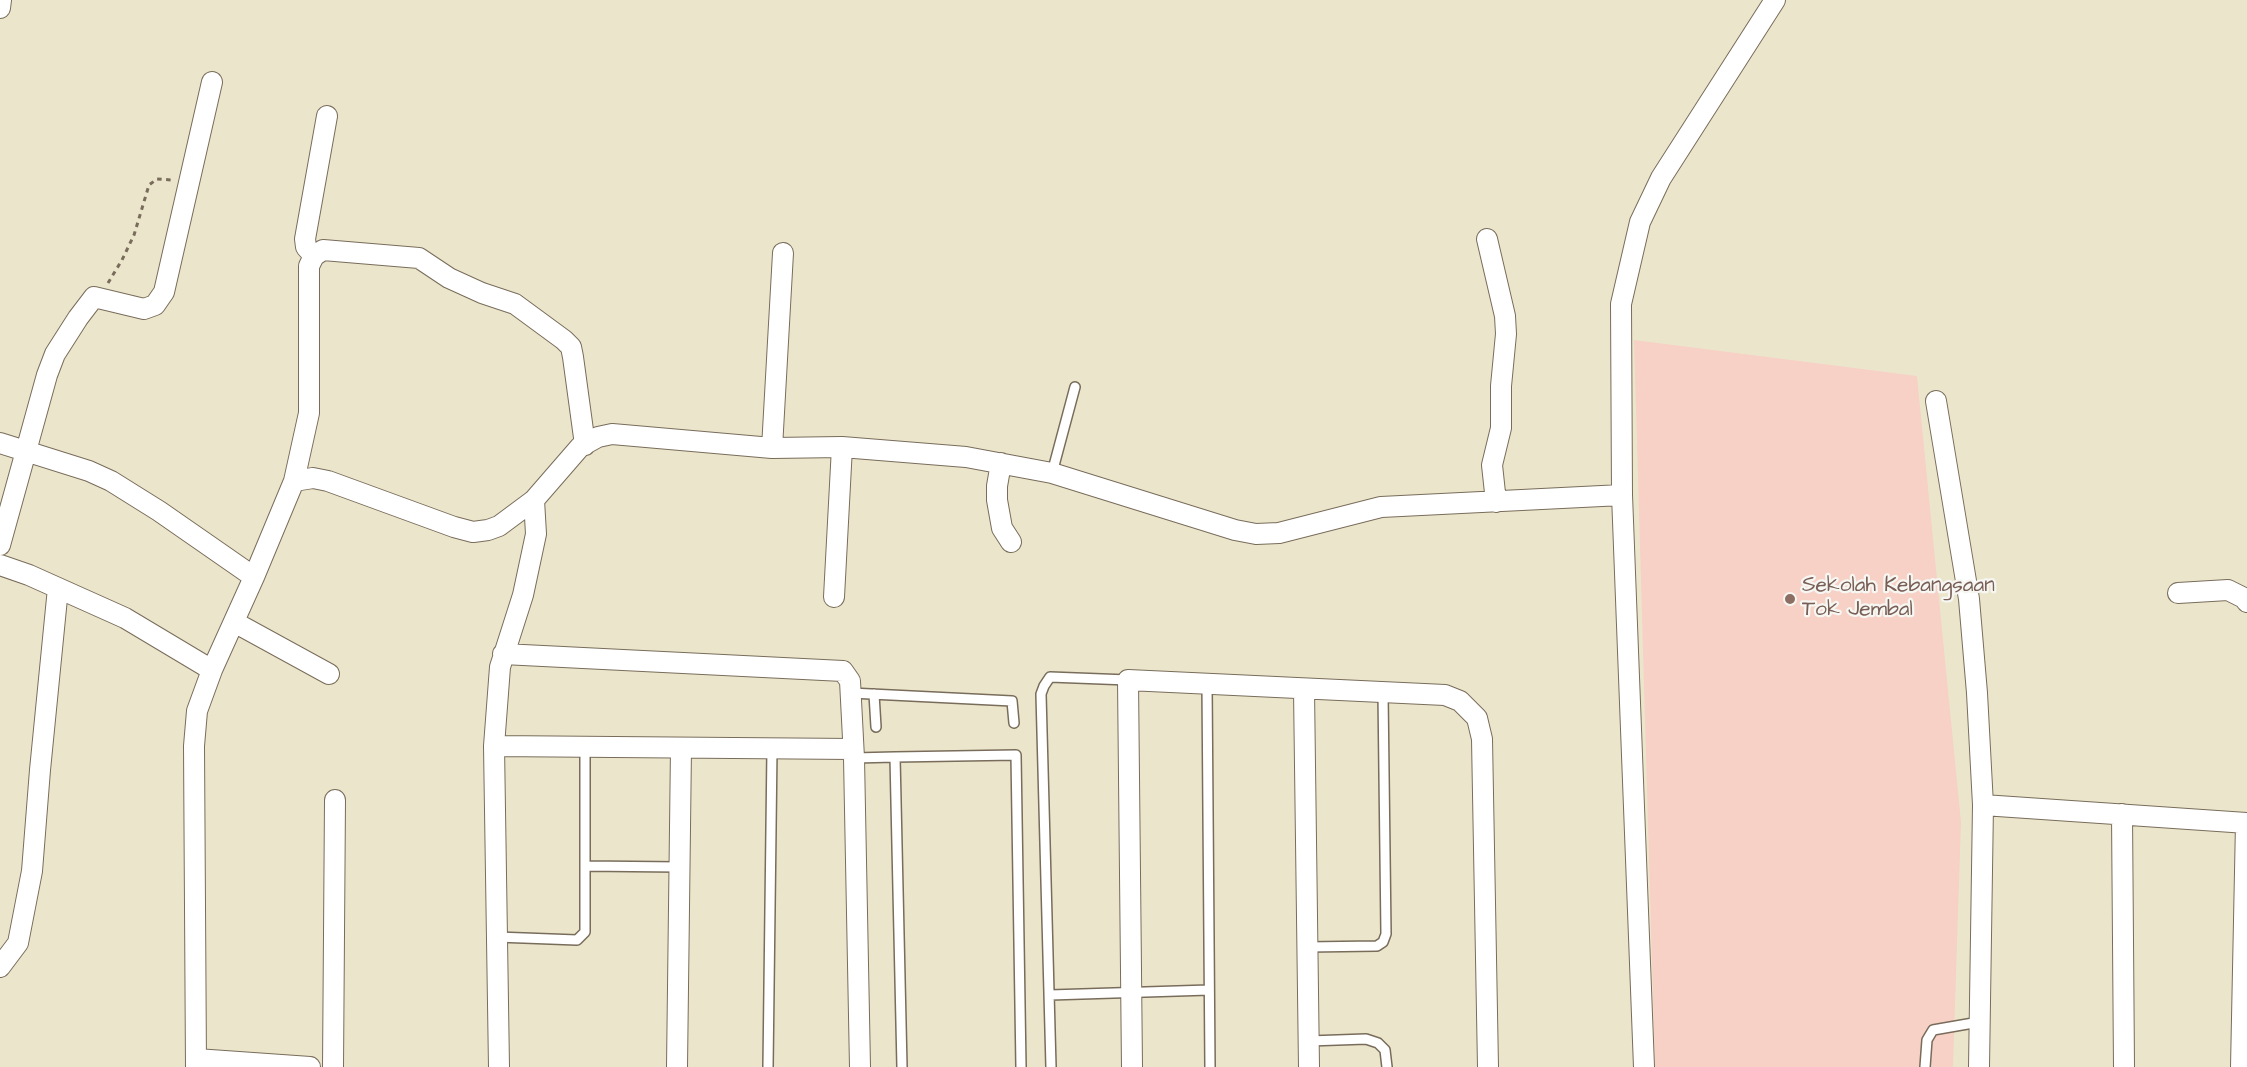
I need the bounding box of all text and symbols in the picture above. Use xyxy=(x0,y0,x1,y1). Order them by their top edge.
place label: Sekolah Kebangsaan Tok Jembal xyxy=(1802,574,1995,624)
marker: Sekolah Kebangsaan Tok Jembal xyxy=(1783,592,1797,606)

